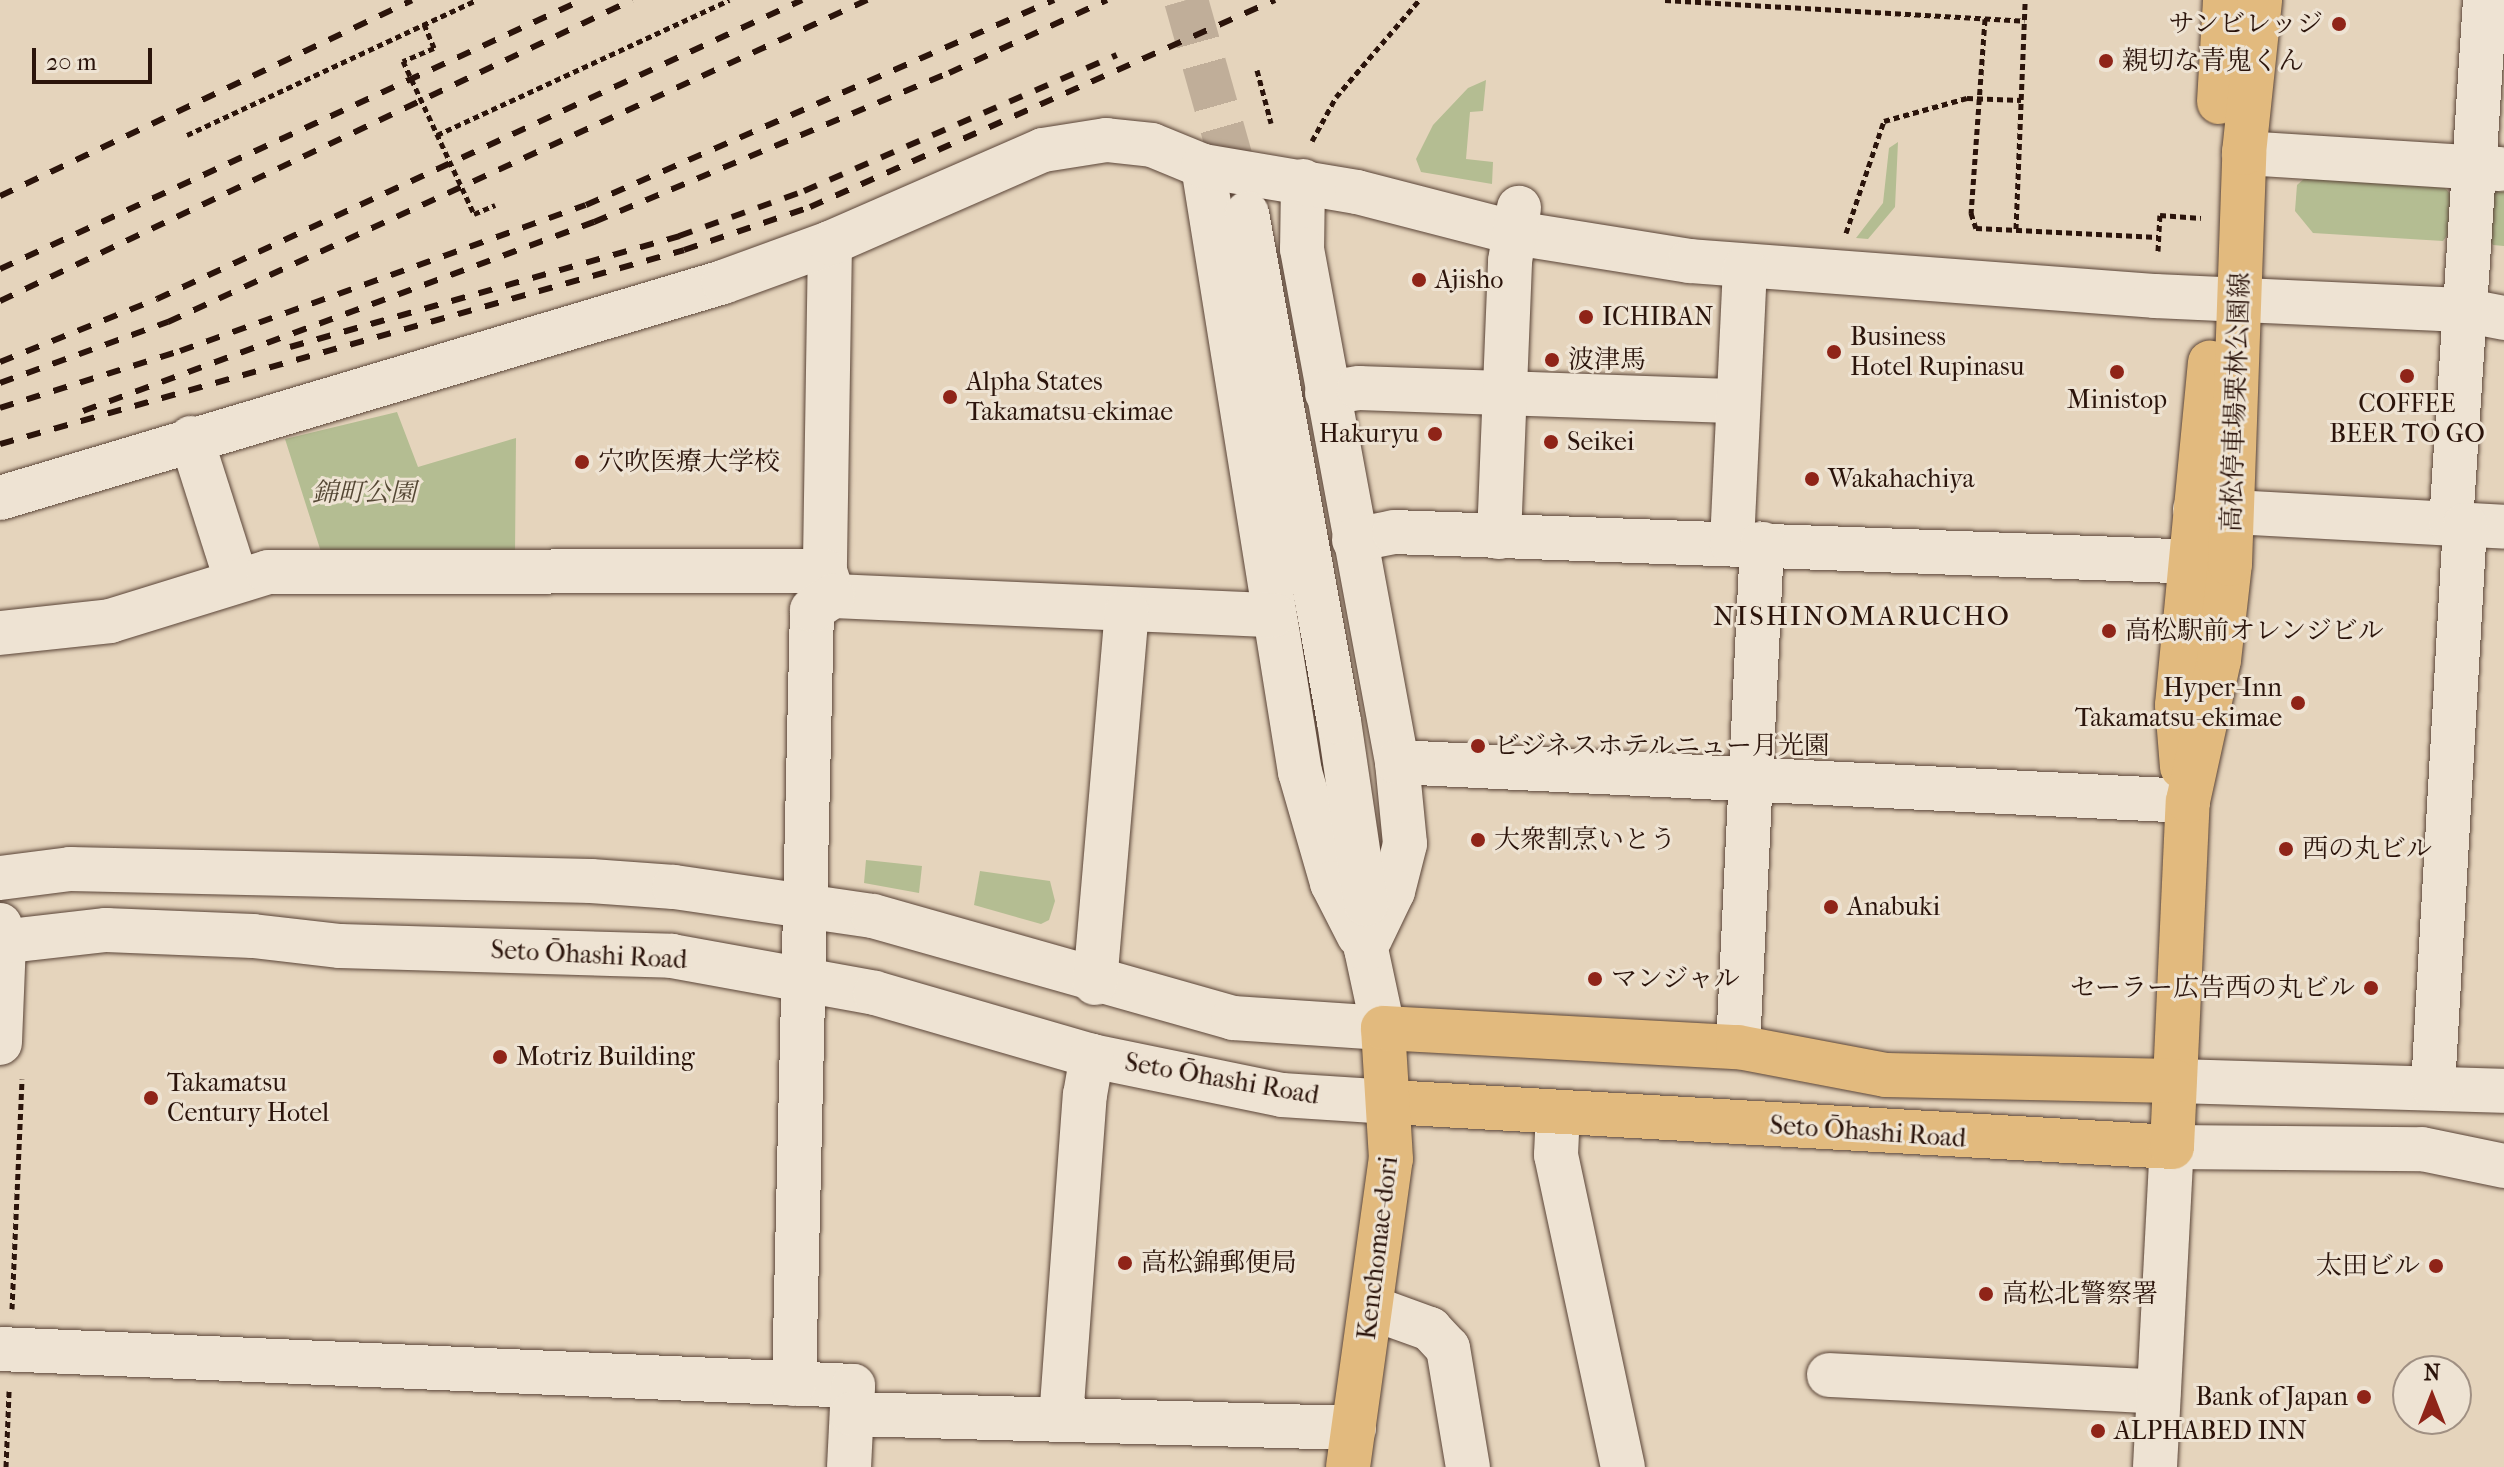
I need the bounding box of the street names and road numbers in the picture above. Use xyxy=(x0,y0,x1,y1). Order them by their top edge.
street label: 高松停車場栗林公園線 xyxy=(2216,272,2256,532)
street label: Seto Ōhashi Road xyxy=(490,934,688,976)
street label: Seto Ōhashi Road xyxy=(1122,1047,1322,1111)
street label: Seto Ōhashi Road xyxy=(1769,1110,1967,1154)
street label: Kenchomae-dori xyxy=(1351,1155,1405,1341)

